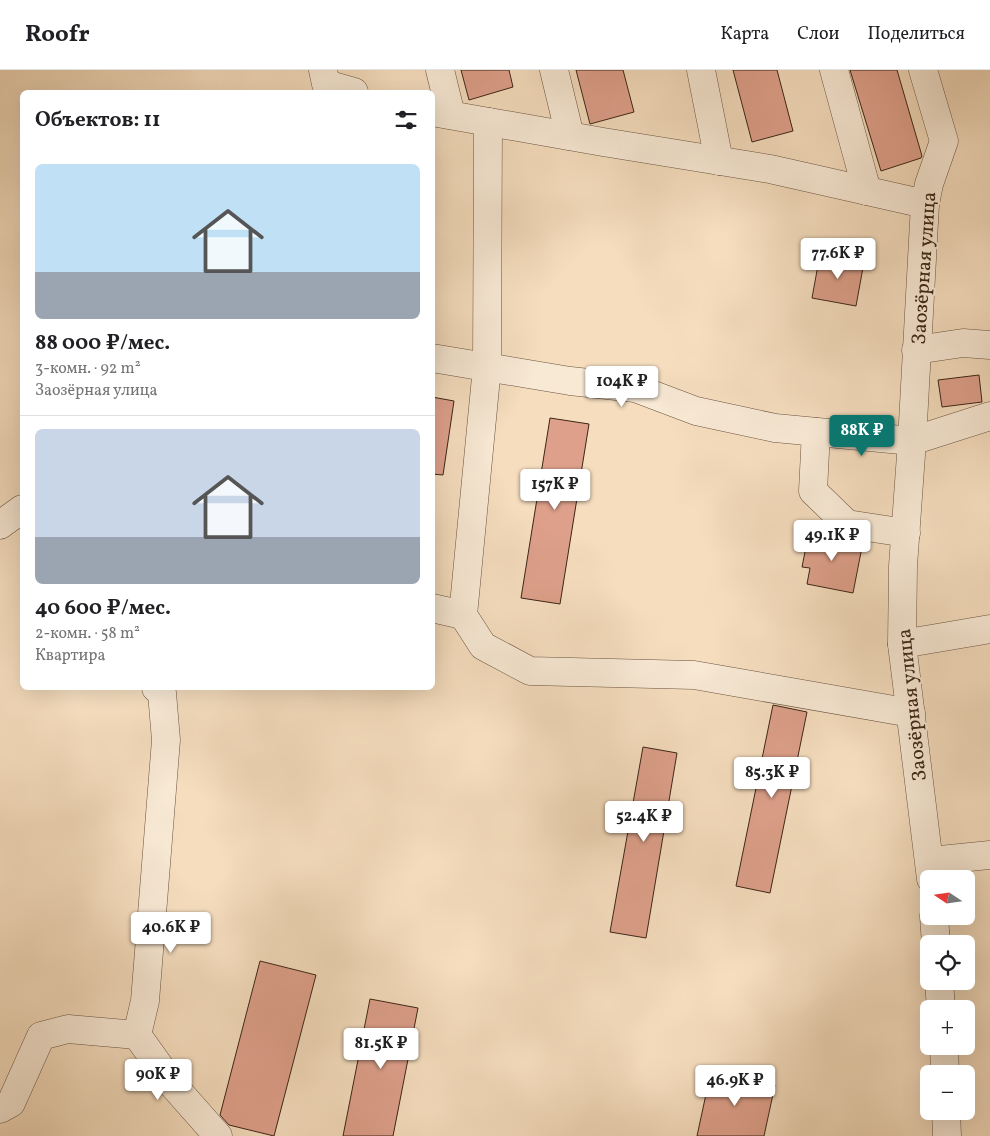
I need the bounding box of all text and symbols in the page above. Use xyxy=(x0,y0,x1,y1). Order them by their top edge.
text: Roofr xyxy=(25,18,90,52)
text: Карта xyxy=(721,22,769,47)
text: Слои xyxy=(797,22,839,47)
text: Поделиться xyxy=(867,22,965,47)
text: Объектов: 11 xyxy=(35,106,161,135)
icon: filters xyxy=(392,106,420,134)
street label: Заозёрная улица xyxy=(906,191,944,346)
icon: home xyxy=(183,196,273,286)
pin: 77.6K ₽ xyxy=(792,238,884,280)
text: 77.6K ₽ xyxy=(812,243,864,265)
text: 88 000 ₽/мес. xyxy=(35,329,170,358)
text: 3-комн. · 92 m² xyxy=(35,358,141,380)
pin: 104K ₽ xyxy=(581,366,663,408)
text: 104K ₽ xyxy=(596,371,648,393)
text: Заозёрная улица xyxy=(35,380,158,402)
pin: 88K ₽ xyxy=(827,414,897,457)
text: 88K ₽ xyxy=(840,420,884,442)
icon: home xyxy=(183,462,273,552)
pin: 157K ₽ xyxy=(514,468,596,511)
text: 157K ₽ xyxy=(531,474,579,496)
pin: 49.1K ₽ xyxy=(786,520,878,562)
text: 49.1K ₽ xyxy=(805,525,859,547)
text: 40 600 ₽/мес. xyxy=(35,594,171,623)
text: 2-комн. · 58 m² xyxy=(35,623,140,645)
street label: Заозёрная улица xyxy=(891,627,935,782)
text: Квартира xyxy=(35,645,105,667)
pin: 85.3K ₽ xyxy=(726,756,818,799)
text: 85.3K ₽ xyxy=(745,762,799,784)
pin: 52.4K ₽ xyxy=(598,800,690,843)
text: 52.4K ₽ xyxy=(616,806,672,828)
north arrow xyxy=(920,870,975,925)
map controls xyxy=(920,870,975,1120)
pin: 40.6K ₽ xyxy=(125,912,217,954)
text: 40.6K ₽ xyxy=(142,917,200,939)
button: locate xyxy=(920,935,975,990)
button: + xyxy=(920,1000,975,1055)
pin: 81.5K ₽ xyxy=(335,1028,427,1070)
text: 81.5K ₽ xyxy=(355,1033,408,1055)
pin: 90K ₽ xyxy=(123,1058,193,1101)
text: 90K ₽ xyxy=(136,1064,180,1086)
pin: 46.9K ₽ xyxy=(689,1064,781,1107)
button: − xyxy=(920,1065,975,1120)
text: 46.9K ₽ xyxy=(706,1070,764,1092)

